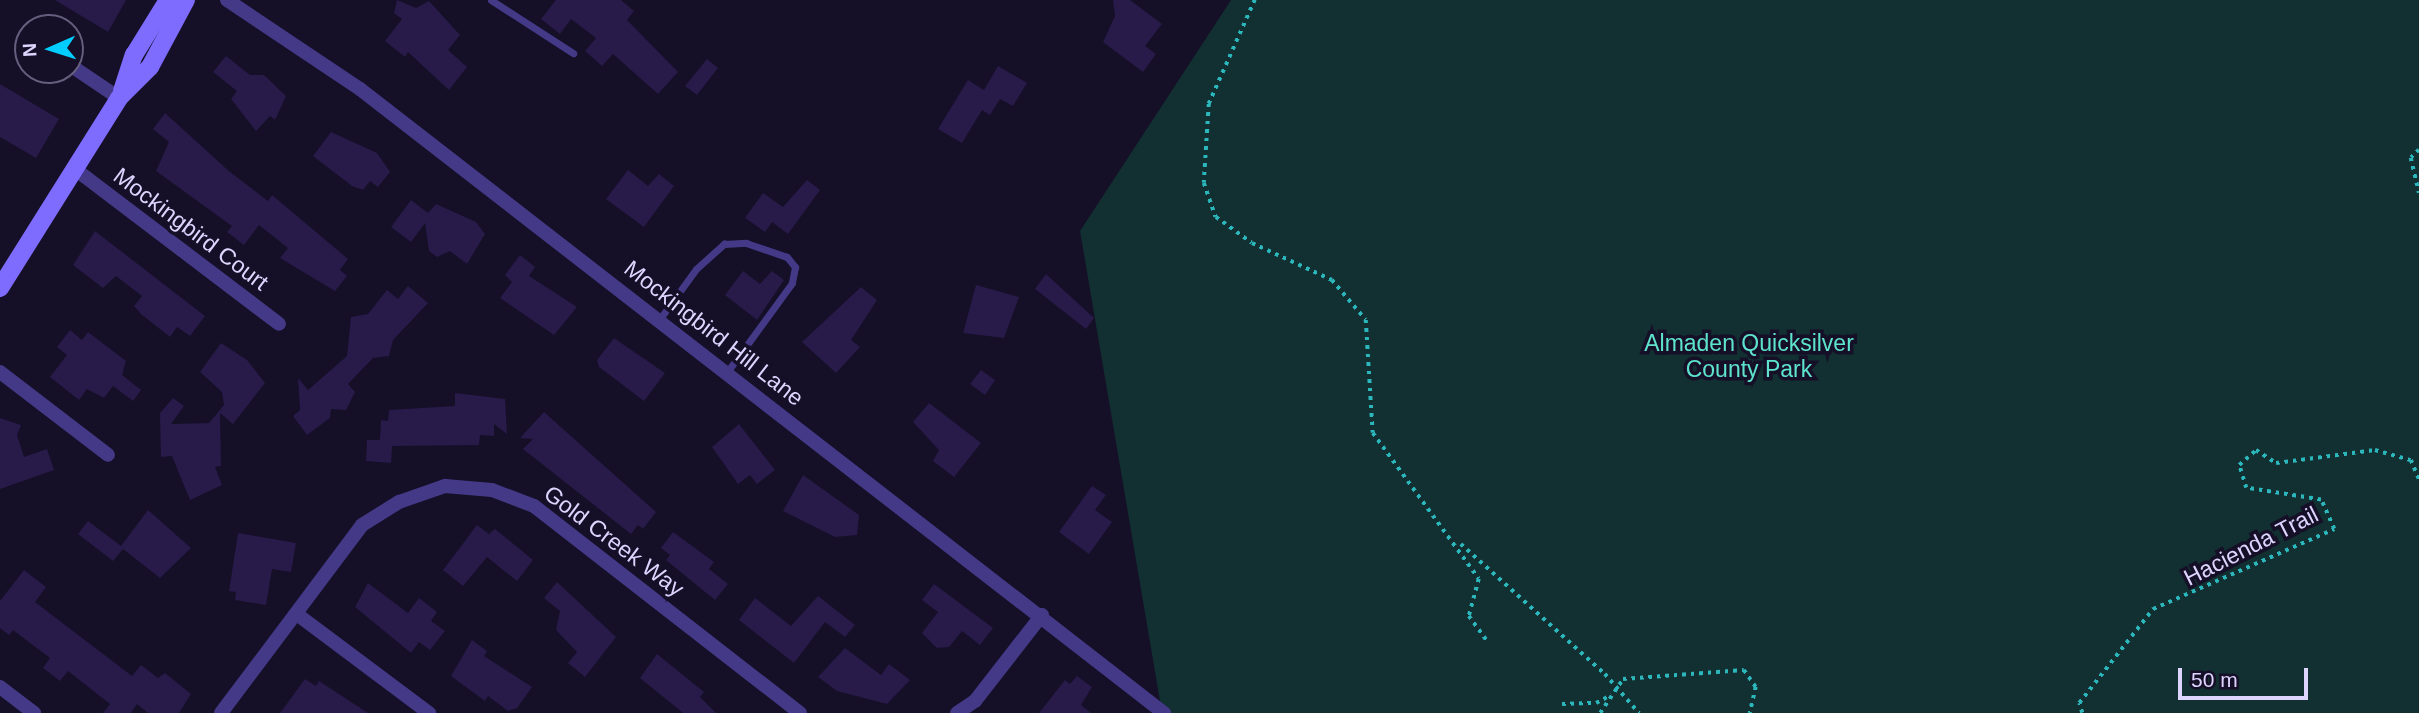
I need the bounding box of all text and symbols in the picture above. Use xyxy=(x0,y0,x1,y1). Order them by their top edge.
north arrow xyxy=(14,14,84,84)
text: N xyxy=(19,43,40,57)
street label: Mockingbird Court xyxy=(108,162,274,296)
street label: Mockingbird Hill Lane xyxy=(619,254,809,412)
park label: Almaden Quicksilver County Park xyxy=(1644,329,1854,383)
street label: Gold Creek Way xyxy=(539,479,689,603)
street label: Hacienda Trail xyxy=(2179,500,2323,592)
scale bar xyxy=(2181,654,2310,698)
text: 50 m xyxy=(2191,668,2238,691)

